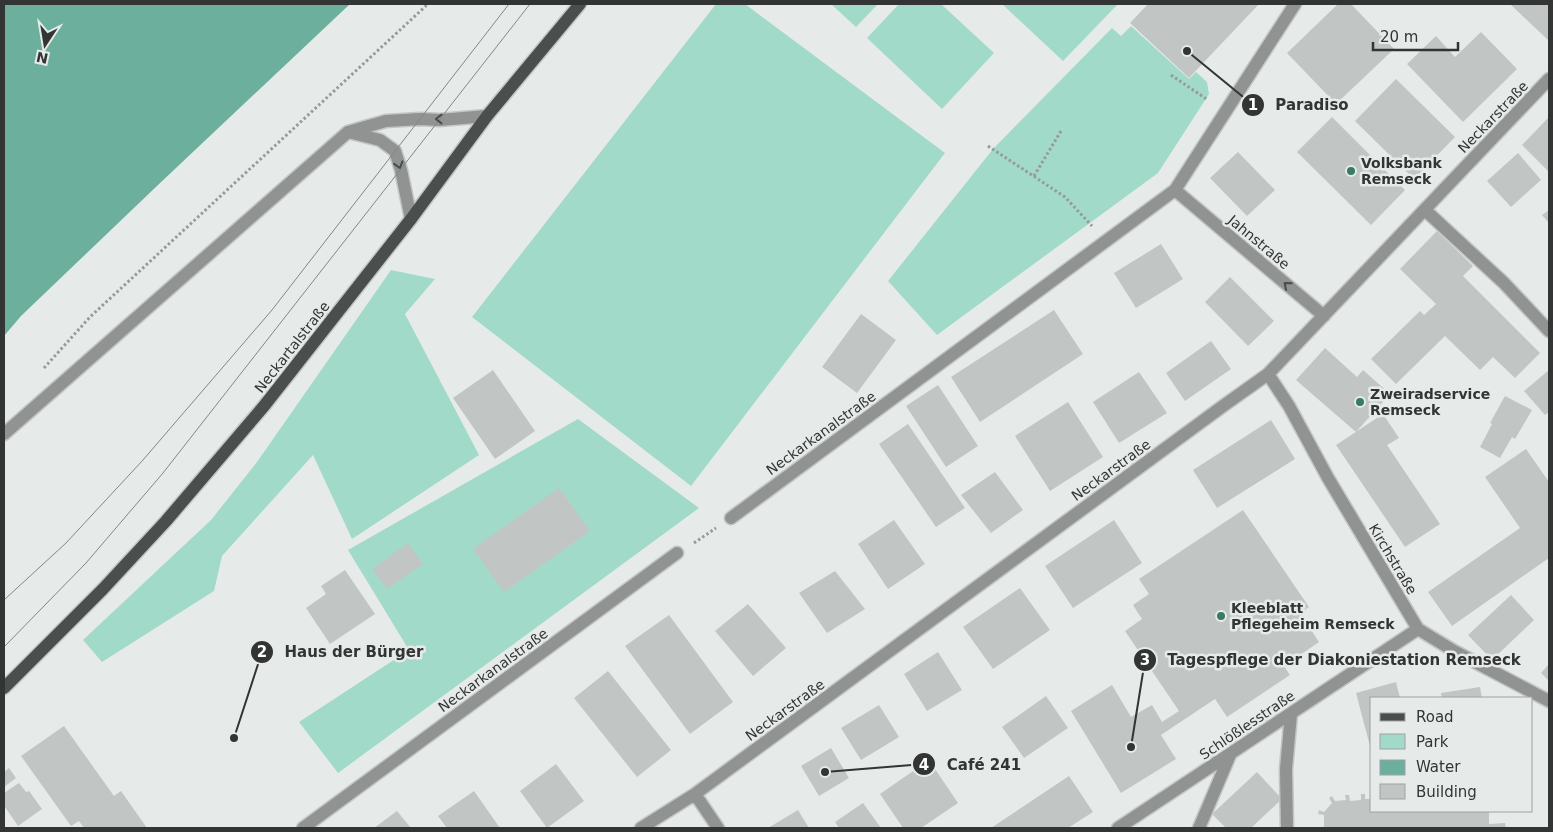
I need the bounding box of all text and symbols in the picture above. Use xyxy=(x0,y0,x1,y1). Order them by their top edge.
north arrow xyxy=(20,20,70,70)
scale bar xyxy=(1373,20,1458,52)
text: 20 m xyxy=(1380,28,1418,46)
text: N xyxy=(35,49,50,67)
street label: Neckarstraße xyxy=(1455,78,1531,156)
callout: Paradiso xyxy=(1241,90,1359,120)
text: 1 xyxy=(1248,96,1258,114)
text: Paradiso xyxy=(1275,96,1349,114)
one-way arrow xyxy=(434,114,442,124)
place label: Volksbank Remseck xyxy=(1361,155,1443,187)
one-way arrow xyxy=(394,161,404,169)
marker: Volksbank Remseck xyxy=(1345,165,1357,177)
street label: Jahnstraße xyxy=(1224,211,1293,272)
one-way arrow xyxy=(1283,281,1292,290)
street label: Neckartalstraße xyxy=(251,298,333,396)
place label: Zweiradservice Remseck xyxy=(1370,386,1490,418)
street label: Neckarkanalstraße xyxy=(763,388,879,478)
marker: Zweiradservice Remseck xyxy=(1354,396,1366,408)
street label: Neckarstraße xyxy=(1068,436,1154,504)
street label: Kirchstraße xyxy=(1366,521,1420,597)
place label: Kleeblatt Pflegeheim Remseck xyxy=(1231,600,1395,632)
marker: Kleeblatt Pflegeheim Remseck xyxy=(1215,610,1227,622)
street label: Neckarkanalstraße xyxy=(435,625,551,715)
callout: Haus der Bürger xyxy=(250,637,433,667)
text: 2 xyxy=(257,643,267,661)
text: Haus der Bürger xyxy=(285,643,424,661)
callout: Tagespflege der Diakoniestation Remseck xyxy=(1132,645,1531,675)
text: 3 xyxy=(1140,651,1150,669)
text: Tagespflege der Diakoniestation Remseck xyxy=(1167,651,1522,669)
street label: Neckarstraße xyxy=(742,676,828,744)
street label: Schlößlesstraße xyxy=(1196,687,1298,763)
legend xyxy=(1370,697,1533,812)
text: Road xyxy=(1416,708,1454,726)
text: Park xyxy=(1416,733,1449,751)
callout: Café 241 xyxy=(912,749,1031,779)
text: 4 xyxy=(919,756,929,774)
text: Café 241 xyxy=(947,756,1021,774)
text: Water xyxy=(1416,758,1461,776)
text: Building xyxy=(1416,783,1477,801)

